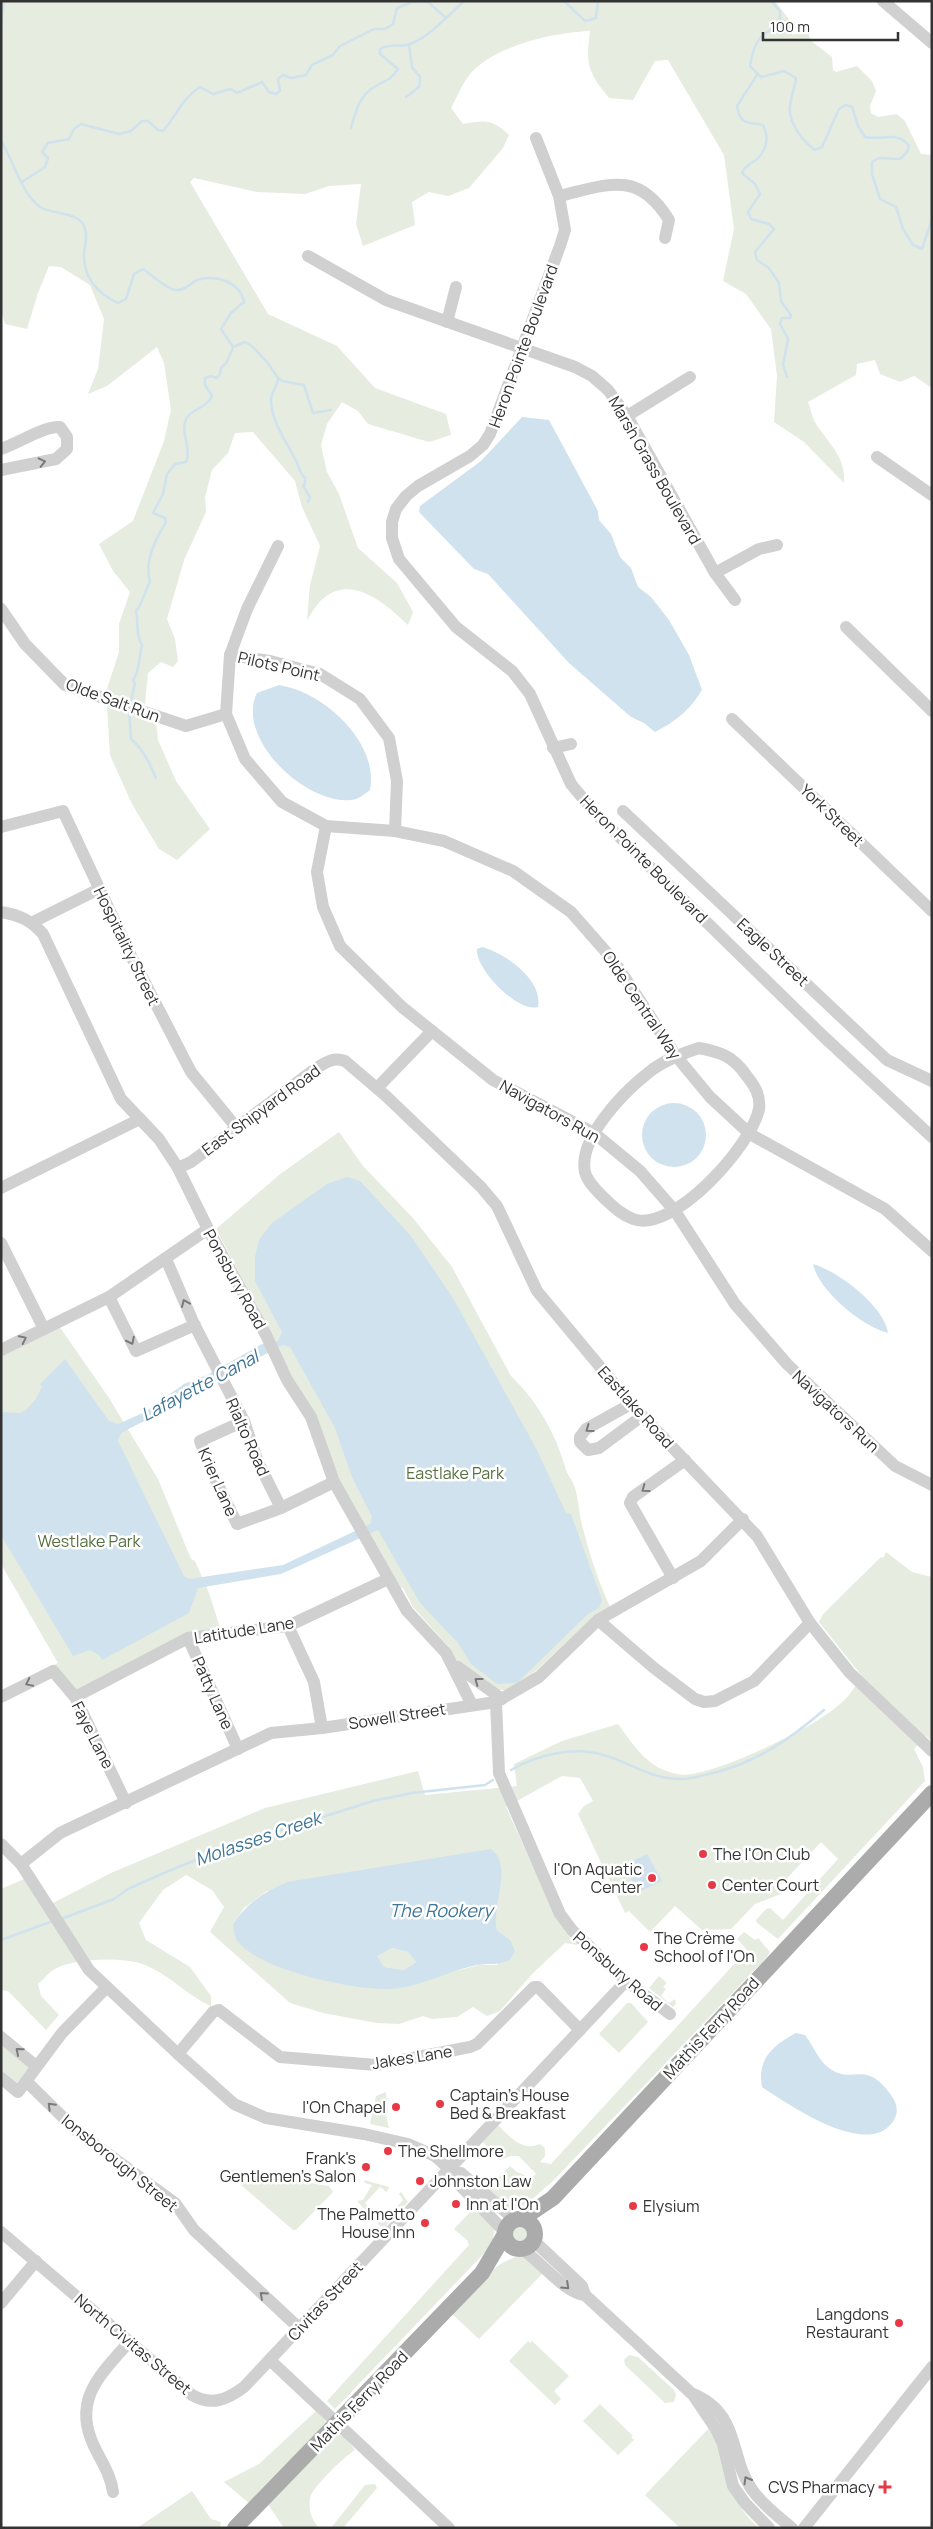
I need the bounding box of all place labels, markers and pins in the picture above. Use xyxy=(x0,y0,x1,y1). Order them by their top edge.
place label: The I'On Club xyxy=(713,1843,810,1865)
marker: The I'On Club xyxy=(697,1848,709,1860)
place label: I'On Aquatic Center xyxy=(554,1858,642,1898)
marker: I'On Aquatic Center xyxy=(646,1872,658,1884)
place label: Center Court xyxy=(722,1874,819,1896)
marker: Center Court xyxy=(706,1879,718,1891)
place label: The Crème School of I'On xyxy=(654,1927,755,1967)
marker: The Crème School of I'On xyxy=(638,1941,650,1953)
place label: Captain's House Bed & Breakfast xyxy=(450,2084,569,2124)
place label: I'On Chapel xyxy=(302,2096,386,2118)
marker: Captain's House Bed & Breakfast xyxy=(434,2098,446,2110)
marker: I'On Chapel xyxy=(390,2101,402,2113)
place label: The Shellmore xyxy=(398,2140,504,2162)
marker: The Shellmore xyxy=(382,2145,394,2157)
place label: Frank's Gentlemen's Salon xyxy=(220,2147,356,2187)
marker: Frank's Gentlemen's Salon xyxy=(360,2161,372,2173)
place label: Johnston Law xyxy=(430,2170,532,2192)
marker: Johnston Law xyxy=(414,2175,426,2187)
place label: Inn at I'On xyxy=(466,2193,539,2215)
place label: Elysium xyxy=(643,2195,700,2217)
marker: Inn at I'On xyxy=(450,2198,462,2210)
marker: Elysium xyxy=(627,2200,639,2212)
place label: The Palmetto House Inn xyxy=(317,2203,415,2243)
marker: The Palmetto House Inn xyxy=(419,2217,431,2229)
place label: Langdons Restaurant xyxy=(806,2303,889,2343)
marker: Langdons Restaurant xyxy=(893,2317,905,2329)
place label: CVS Pharmacy xyxy=(768,2476,876,2498)
marker: CVS Pharmacy xyxy=(879,2481,891,2493)

